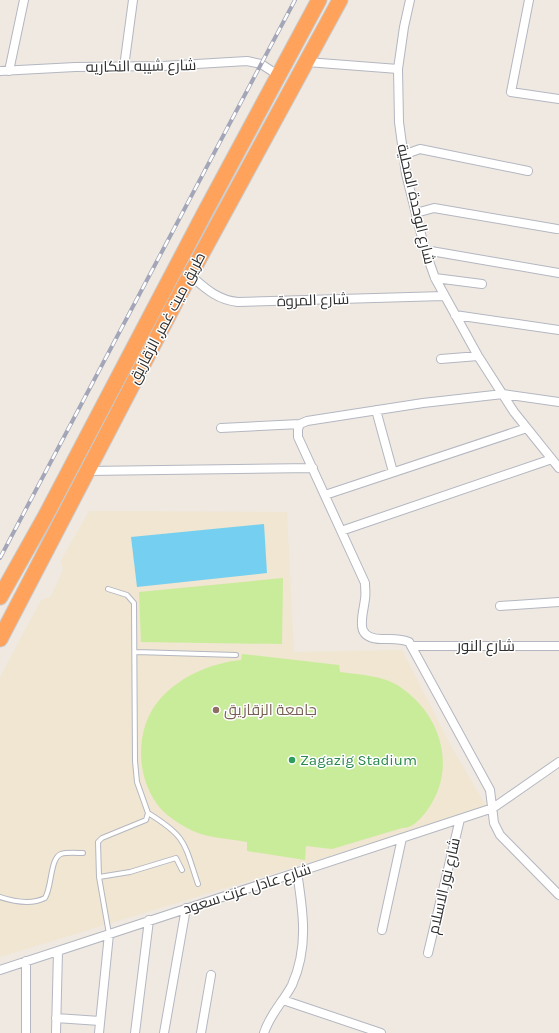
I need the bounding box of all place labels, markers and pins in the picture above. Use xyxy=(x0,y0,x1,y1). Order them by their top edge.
place label: جامعة الزقازيق xyxy=(224,701,317,720)
marker: جامعة الزقازيق xyxy=(211,705,221,715)
place label: Zagazig Stadium xyxy=(300,751,417,769)
marker: Zagazig Stadium xyxy=(287,755,297,765)

